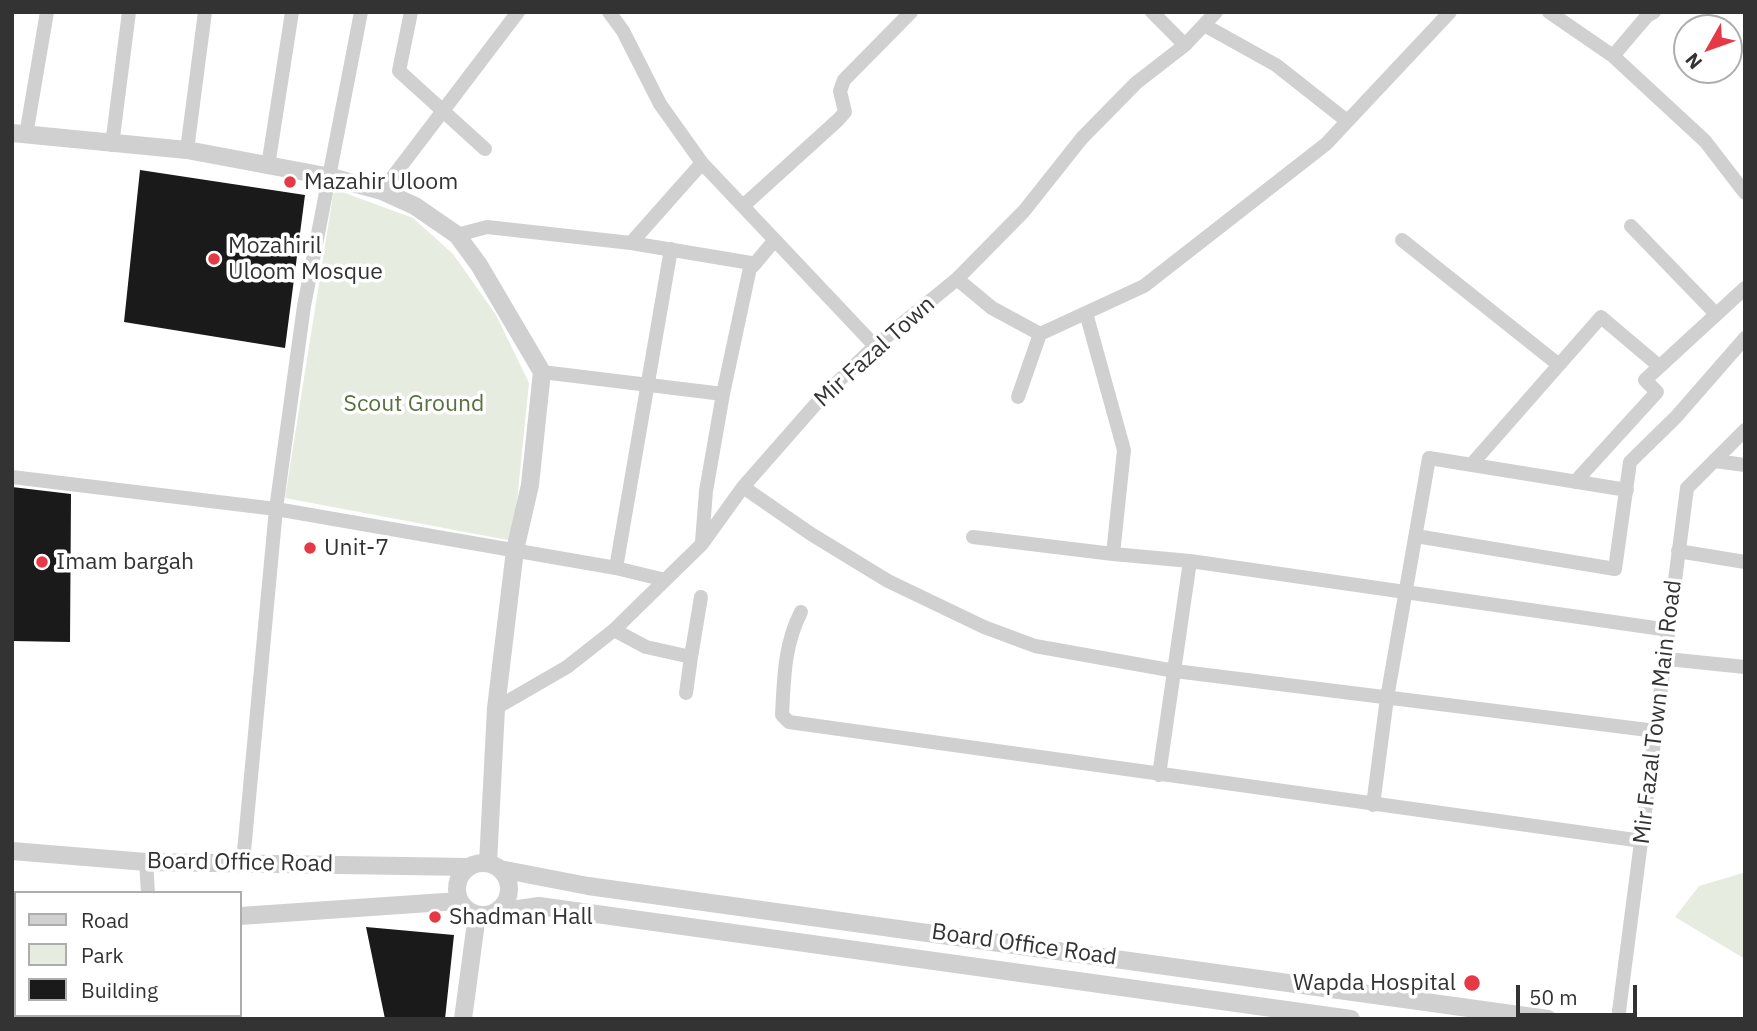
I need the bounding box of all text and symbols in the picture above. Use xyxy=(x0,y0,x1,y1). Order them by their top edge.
north arrow xyxy=(1673,14,1743,84)
text: N xyxy=(1680,48,1707,74)
place label: Mazahir Uloom xyxy=(304,168,458,196)
marker: Mazahir Uloom xyxy=(282,174,298,190)
place label: Mozahiril Uloom Mosque xyxy=(228,232,383,286)
marker: Mozahiril Uloom Mosque xyxy=(206,251,222,267)
street label: Mir Fazal Town xyxy=(809,291,941,413)
park label: Scout Ground xyxy=(344,390,484,418)
place label: Unit-7 xyxy=(324,534,389,562)
marker: Unit-7 xyxy=(302,540,318,556)
place label: Imam bargah xyxy=(56,548,194,576)
marker: Imam bargah xyxy=(34,554,50,570)
street label: Mir Fazal Town Main Road xyxy=(1628,578,1688,846)
street label: Board Office Road xyxy=(147,848,333,878)
legend xyxy=(14,891,242,1017)
place label: Shadman Hall xyxy=(449,903,593,931)
text: Road xyxy=(81,906,129,934)
marker: Shadman Hall xyxy=(427,909,443,925)
street label: Board Office Road xyxy=(930,918,1118,972)
text: Park xyxy=(81,941,124,969)
place label: Wapda Hospital xyxy=(1293,969,1456,997)
scale bar xyxy=(1519,972,1640,1016)
marker: Wapda Hospital xyxy=(1462,973,1482,993)
text: Building xyxy=(81,976,158,1004)
text: 50 m xyxy=(1529,983,1578,1011)

